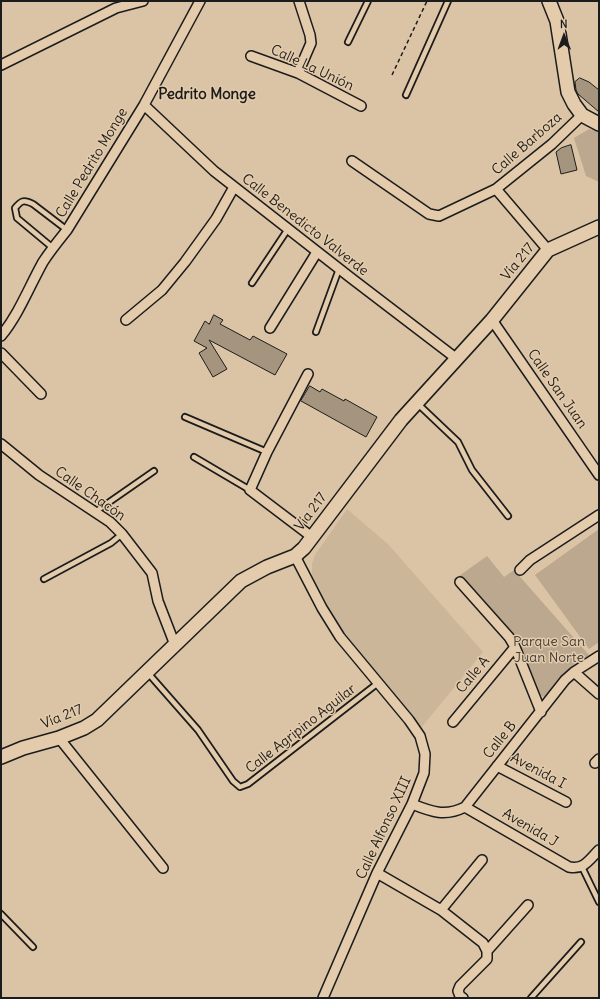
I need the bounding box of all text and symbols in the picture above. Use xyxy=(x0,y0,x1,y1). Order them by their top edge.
north arrow xyxy=(544,16,584,56)
text: N xyxy=(560,17,568,31)
street label: Calle La Unión xyxy=(268,41,356,95)
district label: Pedrito Monge xyxy=(158,86,256,104)
street label: Calle Pedrito Monge xyxy=(53,105,131,221)
street label: Calle Barboza xyxy=(489,109,565,179)
street label: Calle Benedicto Valverde xyxy=(238,170,372,280)
street label: Vía 217 xyxy=(498,240,538,284)
street label: Calle San Juan xyxy=(524,346,590,432)
street label: Calle Chacón xyxy=(51,463,129,525)
street label: Vía 217 xyxy=(291,490,331,534)
park label: Parque San Juan Norte xyxy=(513,634,585,666)
street label: Calle A xyxy=(453,653,493,697)
street label: Calle Agripino Aguilar xyxy=(243,681,359,777)
street label: Vía 217 xyxy=(39,701,85,733)
street label: Calle B xyxy=(480,718,520,762)
street label: Avenida I xyxy=(508,749,568,793)
street label: Calle Alfonso XIII xyxy=(353,774,415,882)
street label: Avenida J xyxy=(499,805,561,851)

